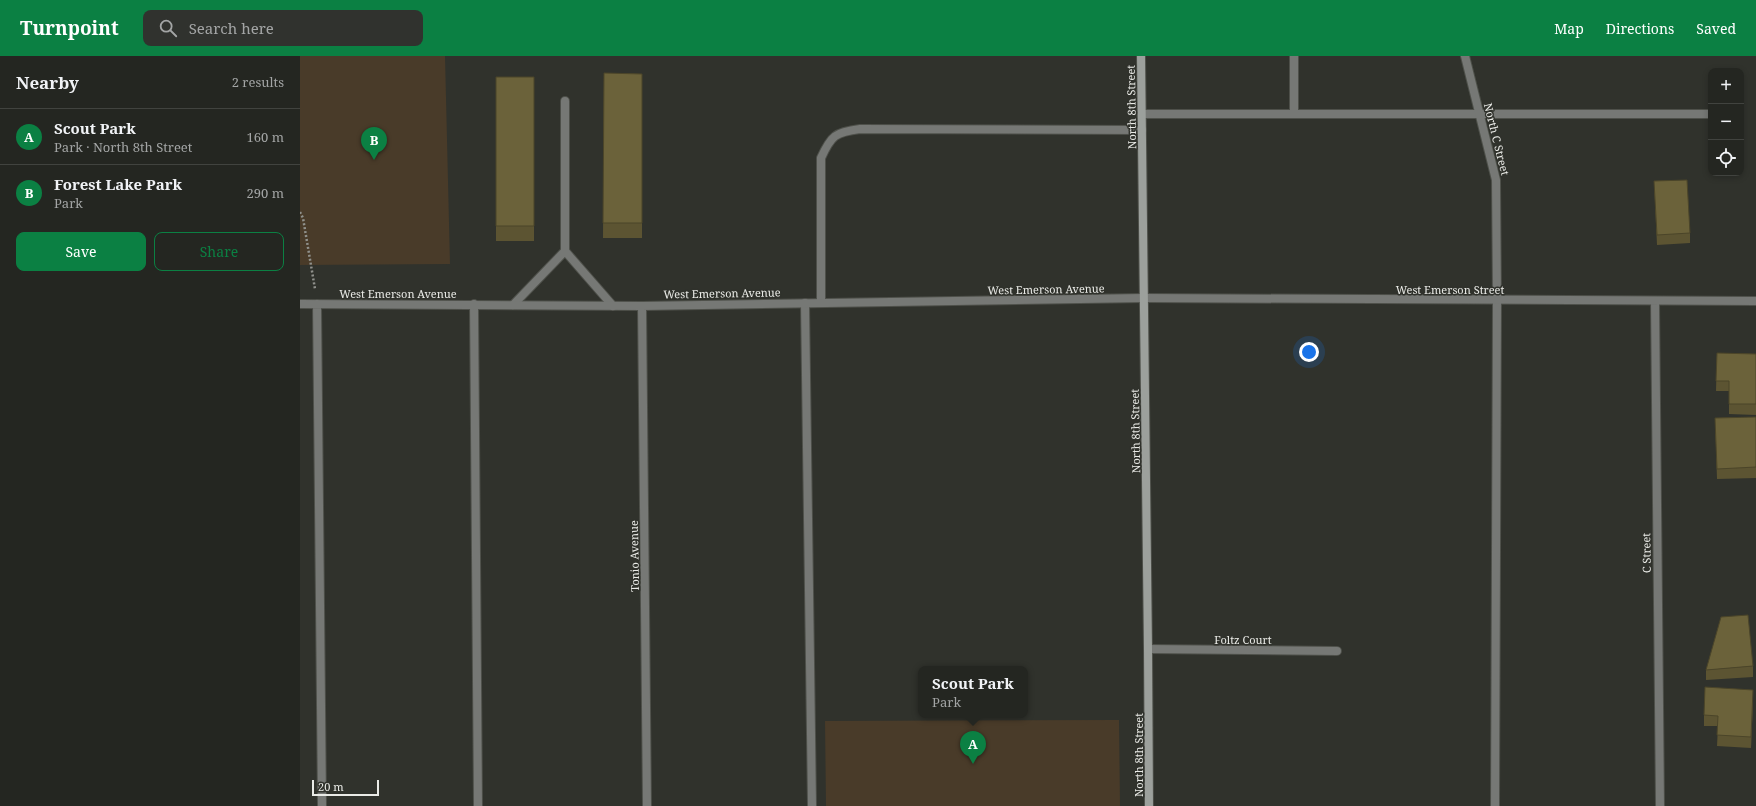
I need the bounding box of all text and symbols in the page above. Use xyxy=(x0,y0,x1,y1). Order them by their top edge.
search box xyxy=(143,10,423,46)
text: Turnpoint xyxy=(20,15,119,41)
icon: search xyxy=(157,17,179,39)
text: Search here xyxy=(189,18,274,38)
text: Map xyxy=(1554,19,1584,38)
text: Directions xyxy=(1606,19,1674,38)
text: Saved xyxy=(1696,19,1736,38)
street label: North 8th Street xyxy=(1123,65,1139,149)
map controls xyxy=(1708,68,1744,176)
button: + xyxy=(1708,68,1744,104)
text: Nearby xyxy=(16,71,79,94)
text: 2 results xyxy=(232,73,284,91)
street label: North C Street xyxy=(1481,101,1513,177)
button: − xyxy=(1708,104,1744,140)
text: Scout Park xyxy=(54,118,136,138)
pin: B xyxy=(361,127,387,160)
text: A xyxy=(24,128,34,146)
text: 160 m xyxy=(247,128,284,146)
text: Park · North 8th Street xyxy=(54,138,192,156)
button: locate xyxy=(1708,140,1744,176)
text: Forest Lake Park xyxy=(54,174,182,194)
text: B xyxy=(25,184,33,202)
text: 290 m xyxy=(247,184,284,202)
text: Park xyxy=(54,194,83,212)
button: Save xyxy=(16,232,146,271)
button: Share xyxy=(154,232,284,271)
street label: West Emerson Avenue xyxy=(987,280,1105,298)
street label: West Emerson Street xyxy=(1396,282,1504,297)
street label: West Emerson Avenue xyxy=(663,284,781,302)
street label: West Emerson Avenue xyxy=(339,286,457,301)
your location xyxy=(1299,342,1319,362)
street label: North 8th Street xyxy=(1127,389,1143,473)
street label: Tonio Avenue xyxy=(626,520,642,592)
street label: C Street xyxy=(1638,533,1654,573)
street label: Foltz Court xyxy=(1214,632,1272,647)
popup xyxy=(918,666,1028,718)
text: Scout Park xyxy=(932,673,1014,693)
text: Park xyxy=(932,693,961,711)
street label: North 8th Street xyxy=(1131,713,1146,797)
pin: A xyxy=(960,731,986,764)
scale bar xyxy=(312,778,379,797)
text: 20 m xyxy=(318,779,344,794)

